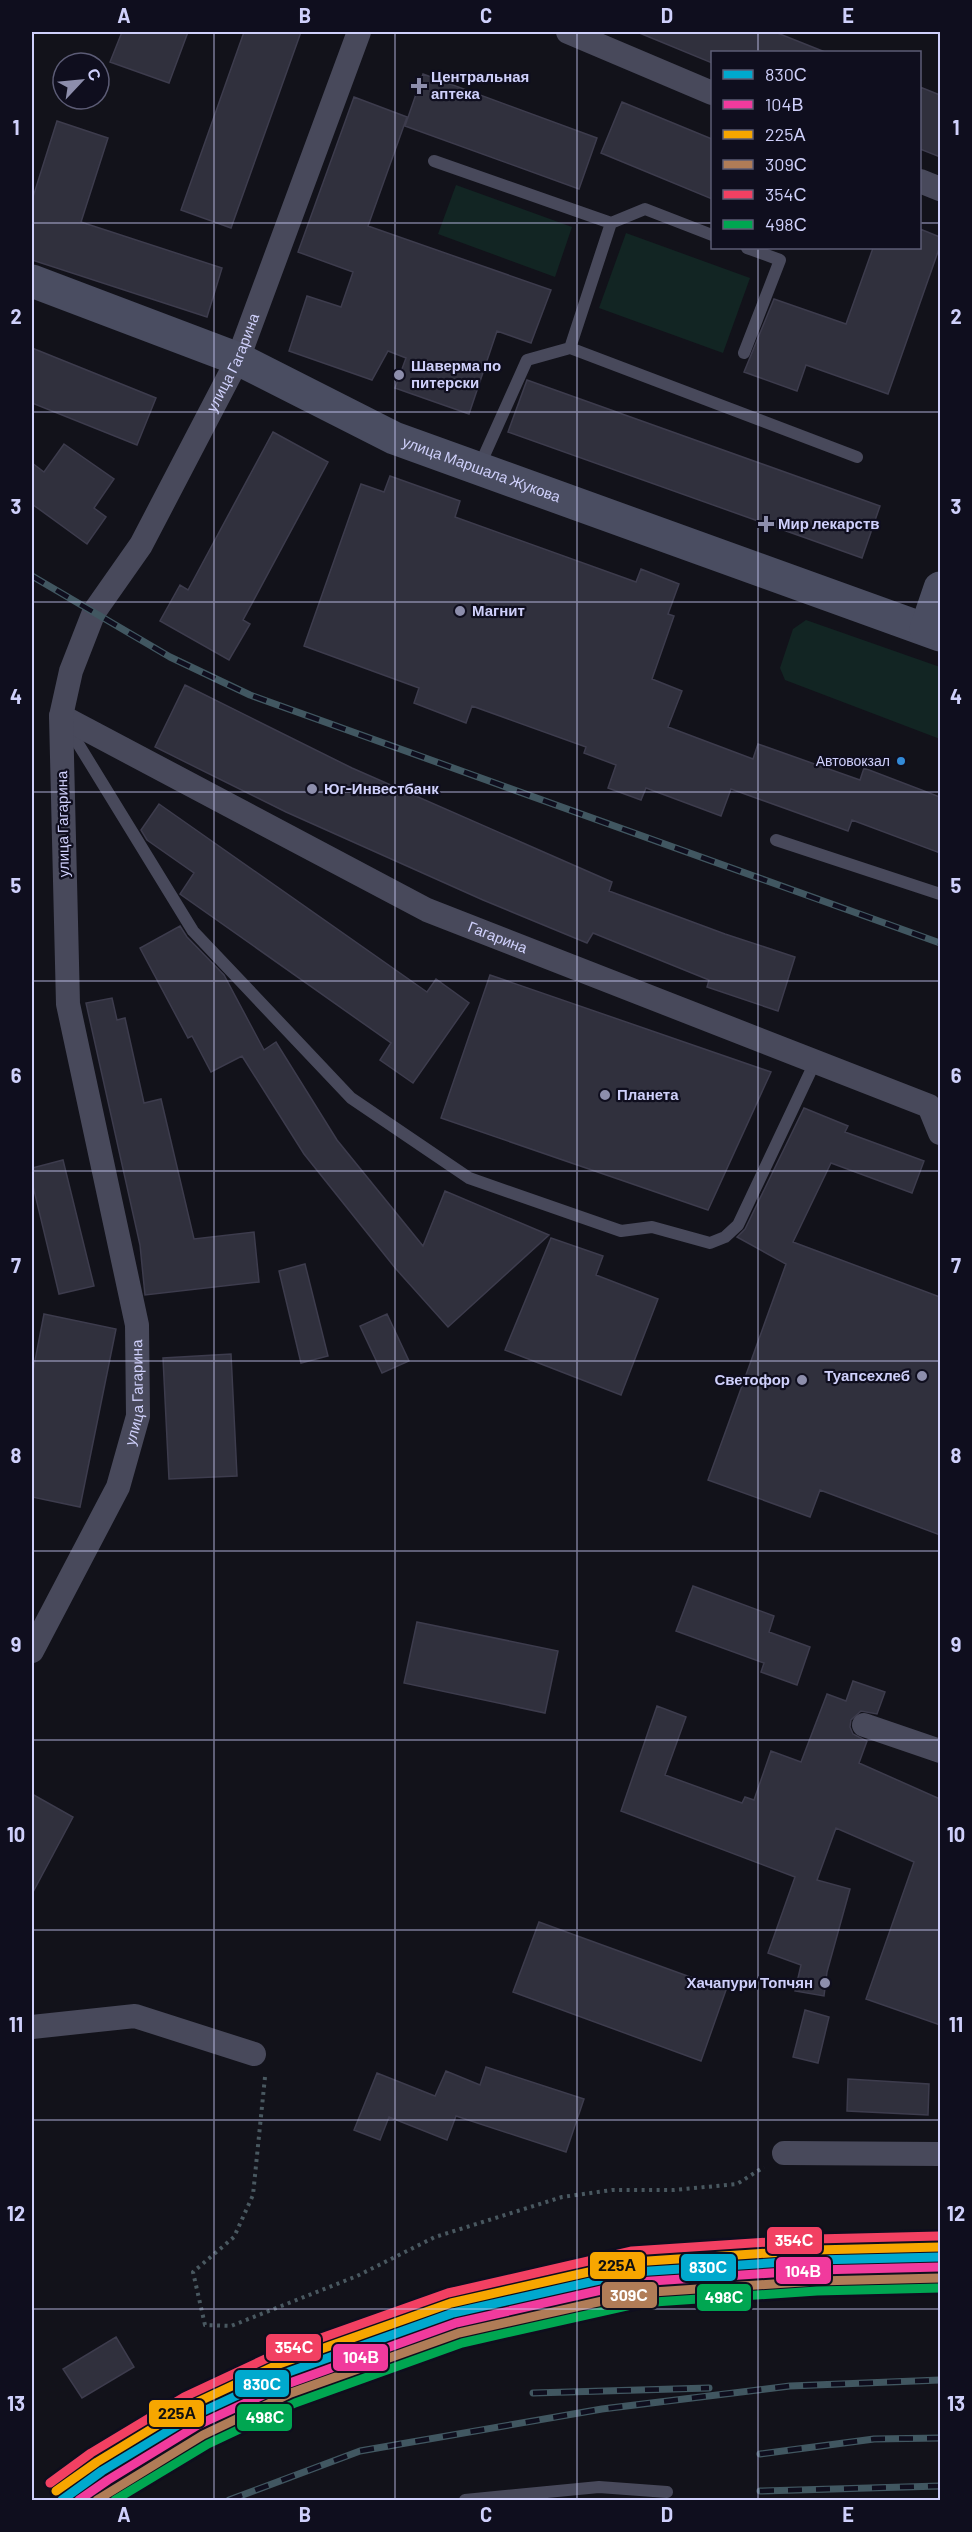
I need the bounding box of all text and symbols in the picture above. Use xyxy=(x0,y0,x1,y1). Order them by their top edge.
text: A xyxy=(117,3,131,27)
text: B xyxy=(299,3,311,27)
text: C xyxy=(480,3,492,27)
text: D xyxy=(661,3,673,27)
text: E xyxy=(842,3,854,27)
north arrow xyxy=(51,51,111,111)
legend xyxy=(711,51,921,249)
text: 830С xyxy=(765,63,807,85)
text: С xyxy=(84,65,106,84)
place label: Центральная аптека xyxy=(431,67,529,102)
marker: Центральная аптека xyxy=(412,79,426,93)
text: 104В xyxy=(765,93,803,115)
text: 1 xyxy=(12,115,20,139)
text: 1 xyxy=(952,115,960,139)
text: 225А xyxy=(765,123,806,145)
text: 309С xyxy=(765,153,807,175)
text: 354С xyxy=(765,183,806,205)
text: 498С xyxy=(765,213,807,235)
text: 2 xyxy=(10,304,22,328)
text: 2 xyxy=(950,304,962,328)
street label: улица Гагарина xyxy=(202,310,262,415)
place label: Шаверма по питерски xyxy=(411,356,501,391)
marker: Шаверма по питерски xyxy=(392,368,406,382)
street label: улица Маршала Жукова xyxy=(400,432,564,506)
text: 3 xyxy=(11,494,21,518)
text: 3 xyxy=(951,494,961,518)
place label: Мир лекарств xyxy=(778,514,879,532)
marker: Мир лекарств xyxy=(759,517,773,531)
place label: Магнит xyxy=(472,601,525,619)
marker: Магнит xyxy=(453,604,467,618)
text: 4 xyxy=(10,684,22,708)
text: 4 xyxy=(950,684,962,708)
place label: Автовокзал xyxy=(816,752,890,769)
marker: Автовокзал xyxy=(895,755,907,767)
street label: улица Гагарина xyxy=(52,770,72,878)
place label: Юг-Инвестбанк xyxy=(324,779,439,797)
marker: Юг-Инвестбанк xyxy=(305,782,319,796)
text: 5 xyxy=(11,873,22,897)
text: 5 xyxy=(951,873,962,897)
street label: Гагарина xyxy=(466,917,531,957)
text: 6 xyxy=(11,1063,22,1087)
text: 6 xyxy=(951,1063,962,1087)
place label: Планета xyxy=(617,1085,679,1103)
marker: Планета xyxy=(598,1088,612,1102)
text: 7 xyxy=(11,1253,21,1277)
text: 7 xyxy=(951,1253,961,1277)
street label: улица Гагарина xyxy=(120,1339,147,1447)
place label: Туапсехлеб xyxy=(824,1366,910,1384)
marker: Туапсехлеб xyxy=(915,1369,929,1383)
place label: Светофор xyxy=(714,1370,790,1388)
marker: Светофор xyxy=(795,1373,809,1387)
text: 8 xyxy=(11,1443,22,1467)
text: 8 xyxy=(951,1443,962,1467)
text: 9 xyxy=(11,1632,21,1656)
text: 9 xyxy=(951,1632,961,1656)
text: 10 xyxy=(7,1822,25,1846)
text: 10 xyxy=(947,1822,965,1846)
place label: Хачапури Топчян xyxy=(686,1973,813,1991)
marker: Хачапури Топчян xyxy=(818,1976,832,1990)
text: 11 xyxy=(9,2012,23,2036)
text: 11 xyxy=(949,2012,963,2036)
text: 12 xyxy=(7,2201,25,2225)
text: 12 xyxy=(947,2201,965,2225)
line badge: 354С xyxy=(766,2226,823,2255)
text: 354С xyxy=(775,2230,814,2249)
line badge: 225А xyxy=(589,2251,646,2280)
line badge: 830С xyxy=(680,2253,737,2282)
text: 225А xyxy=(598,2255,636,2274)
line badge: 104В xyxy=(775,2256,832,2285)
text: 830С xyxy=(689,2257,727,2276)
text: 104В xyxy=(785,2261,821,2280)
line badge: 309С xyxy=(601,2281,658,2309)
line badge: 498С xyxy=(696,2283,752,2312)
text: 309С xyxy=(610,2285,648,2304)
text: 498С xyxy=(705,2287,744,2306)
line badge: 354С xyxy=(265,2333,322,2362)
text: 354С xyxy=(275,2337,314,2356)
line badge: 104В xyxy=(332,2343,389,2372)
text: 104В xyxy=(343,2347,379,2366)
line badge: 830С xyxy=(234,2369,290,2398)
text: 830С xyxy=(243,2374,281,2393)
text: 13 xyxy=(7,2391,25,2415)
text: 13 xyxy=(947,2391,965,2415)
line badge: 225А xyxy=(148,2399,205,2428)
text: 225А xyxy=(158,2403,196,2422)
line badge: 498С xyxy=(236,2403,293,2432)
text: 498С xyxy=(246,2407,285,2426)
text: A xyxy=(117,2502,131,2526)
text: B xyxy=(299,2502,311,2526)
text: C xyxy=(480,2502,492,2526)
text: D xyxy=(661,2502,673,2526)
text: E xyxy=(842,2502,854,2526)

